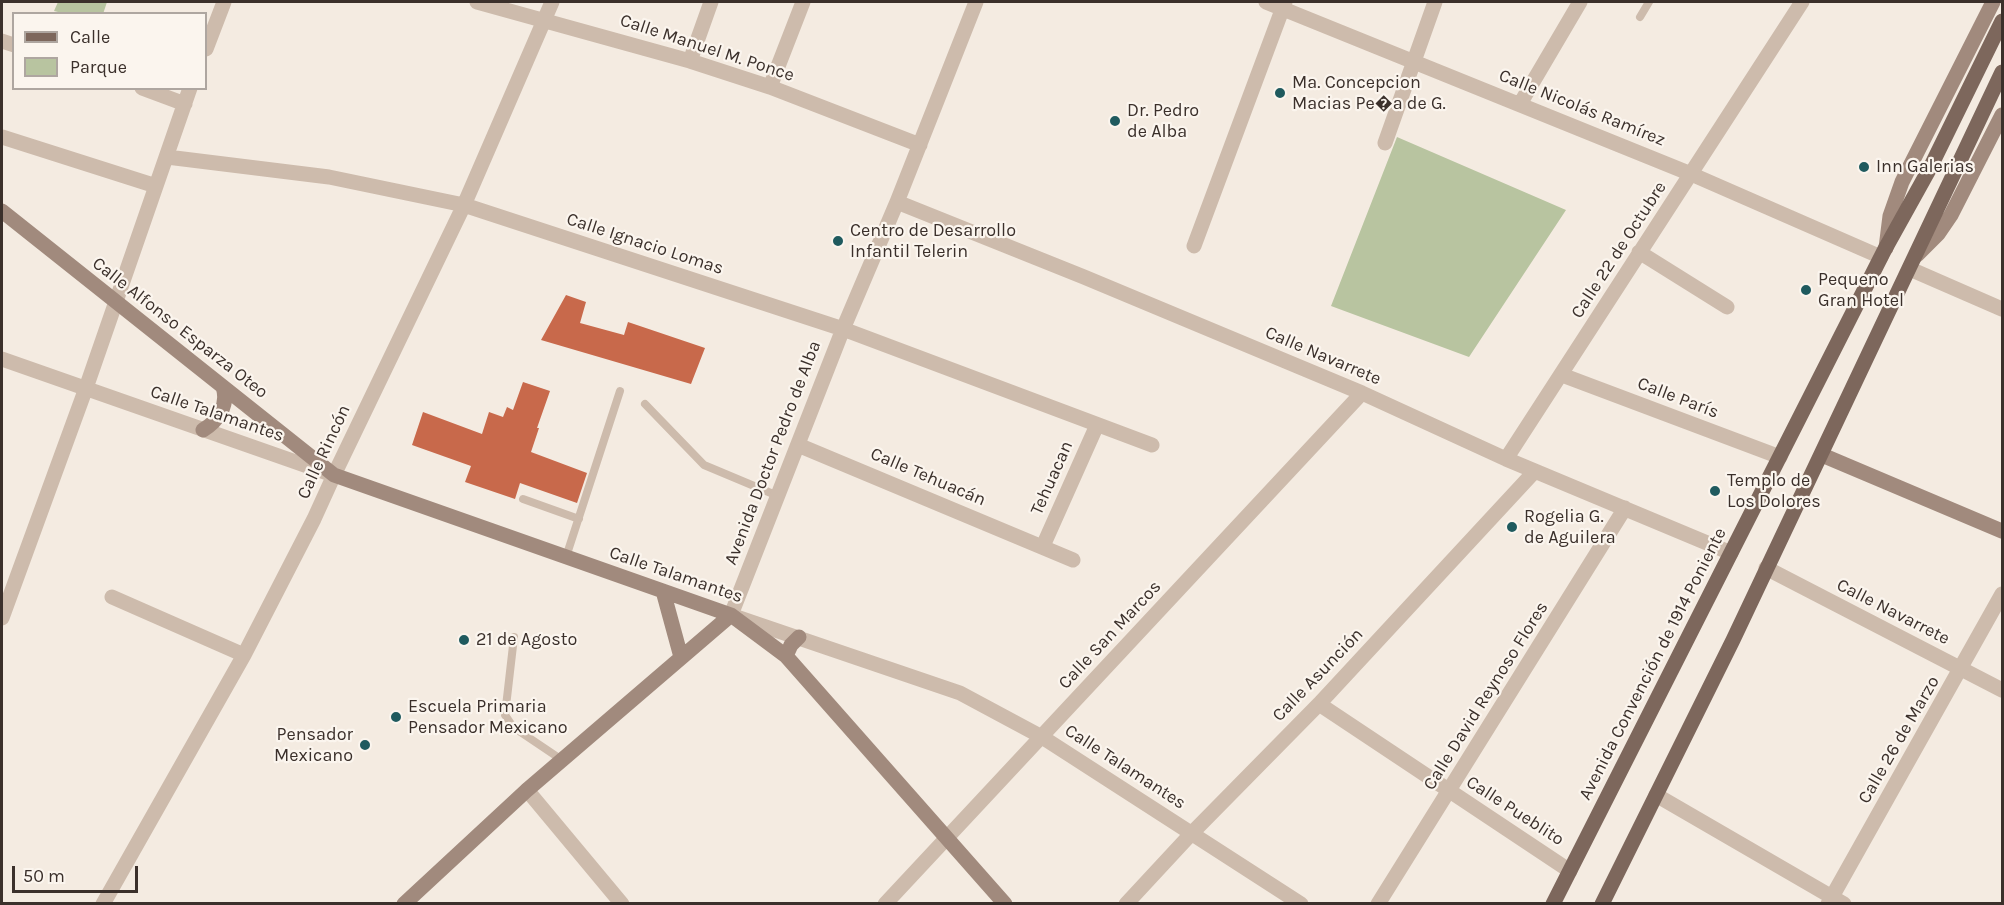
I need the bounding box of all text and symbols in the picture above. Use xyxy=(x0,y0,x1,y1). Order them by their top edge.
street label: Calle Manuel M. Ponce xyxy=(617,10,797,86)
legend xyxy=(12,12,207,90)
text: Calle xyxy=(70,26,110,48)
text: Parque xyxy=(70,56,127,78)
street label: Calle Nicolás Ramírez xyxy=(1496,65,1668,151)
place label: Ma. Concepcion Macias Pe�a de G. xyxy=(1292,72,1446,115)
marker: Ma. Concepcion Macias Pe�a de G. xyxy=(1273,86,1287,100)
place label: Dr. Pedro de Alba xyxy=(1127,100,1199,142)
marker: Dr. Pedro de Alba xyxy=(1108,114,1122,128)
place label: Inn Galerias xyxy=(1876,156,1974,178)
marker: Inn Galerias xyxy=(1857,160,1871,174)
street label: Calle 22 de Octubre xyxy=(1567,178,1671,322)
street label: Calle Ignacio Lomas xyxy=(564,208,726,280)
place label: Centro de Desarrollo Infantil Telerin xyxy=(850,220,1016,262)
marker: Centro de Desarrollo Infantil Telerin xyxy=(831,234,845,248)
street label: Calle Alfonso Esparza Oteo xyxy=(88,253,272,403)
place label: Pequeno Gran Hotel xyxy=(1818,269,1904,312)
marker: Pequeno Gran Hotel xyxy=(1799,283,1813,297)
street label: Calle Navarrete xyxy=(1262,322,1384,390)
street label: Avenida Doctor Pedro de Alba xyxy=(720,338,826,568)
street label: Calle París xyxy=(1634,373,1722,423)
street label: Calle Talamantes xyxy=(147,381,287,447)
street label: Calle Rincón xyxy=(293,401,355,503)
street label: Tehuacan xyxy=(1026,438,1078,518)
street label: Calle Tehuacán xyxy=(867,443,989,511)
place label: Templo de Los Dolores xyxy=(1727,470,1821,512)
marker: Templo de Los Dolores xyxy=(1708,484,1722,498)
place label: Rogelia G. de Aguilera xyxy=(1524,506,1616,548)
marker: Rogelia G. de Aguilera xyxy=(1505,520,1519,534)
street label: Avenida Convención de 1914 Poniente xyxy=(1575,524,1731,804)
street label: Calle Talamantes xyxy=(606,542,746,608)
street label: Calle Navarrete xyxy=(1833,574,1953,650)
street label: Calle San Marcos xyxy=(1054,576,1166,694)
street label: Calle David Reynoso Flores xyxy=(1419,598,1553,794)
street label: Calle Asunción xyxy=(1268,624,1368,726)
place label: 21 de Agosto xyxy=(476,629,577,651)
marker: 21 de Agosto xyxy=(457,633,471,647)
street label: Calle 26 de Marzo xyxy=(1854,672,1944,808)
place label: Escuela Primaria Pensador Mexicano xyxy=(408,696,568,738)
marker: Escuela Primaria Pensador Mexicano xyxy=(389,710,403,724)
street label: Calle Talamantes xyxy=(1060,720,1190,814)
place label: Pensador Mexicano xyxy=(274,724,353,766)
marker: Pensador Mexicano xyxy=(358,738,372,752)
street label: Calle Pueblito xyxy=(1462,771,1568,851)
scale bar xyxy=(15,854,141,892)
text: 50 m xyxy=(23,865,65,887)

